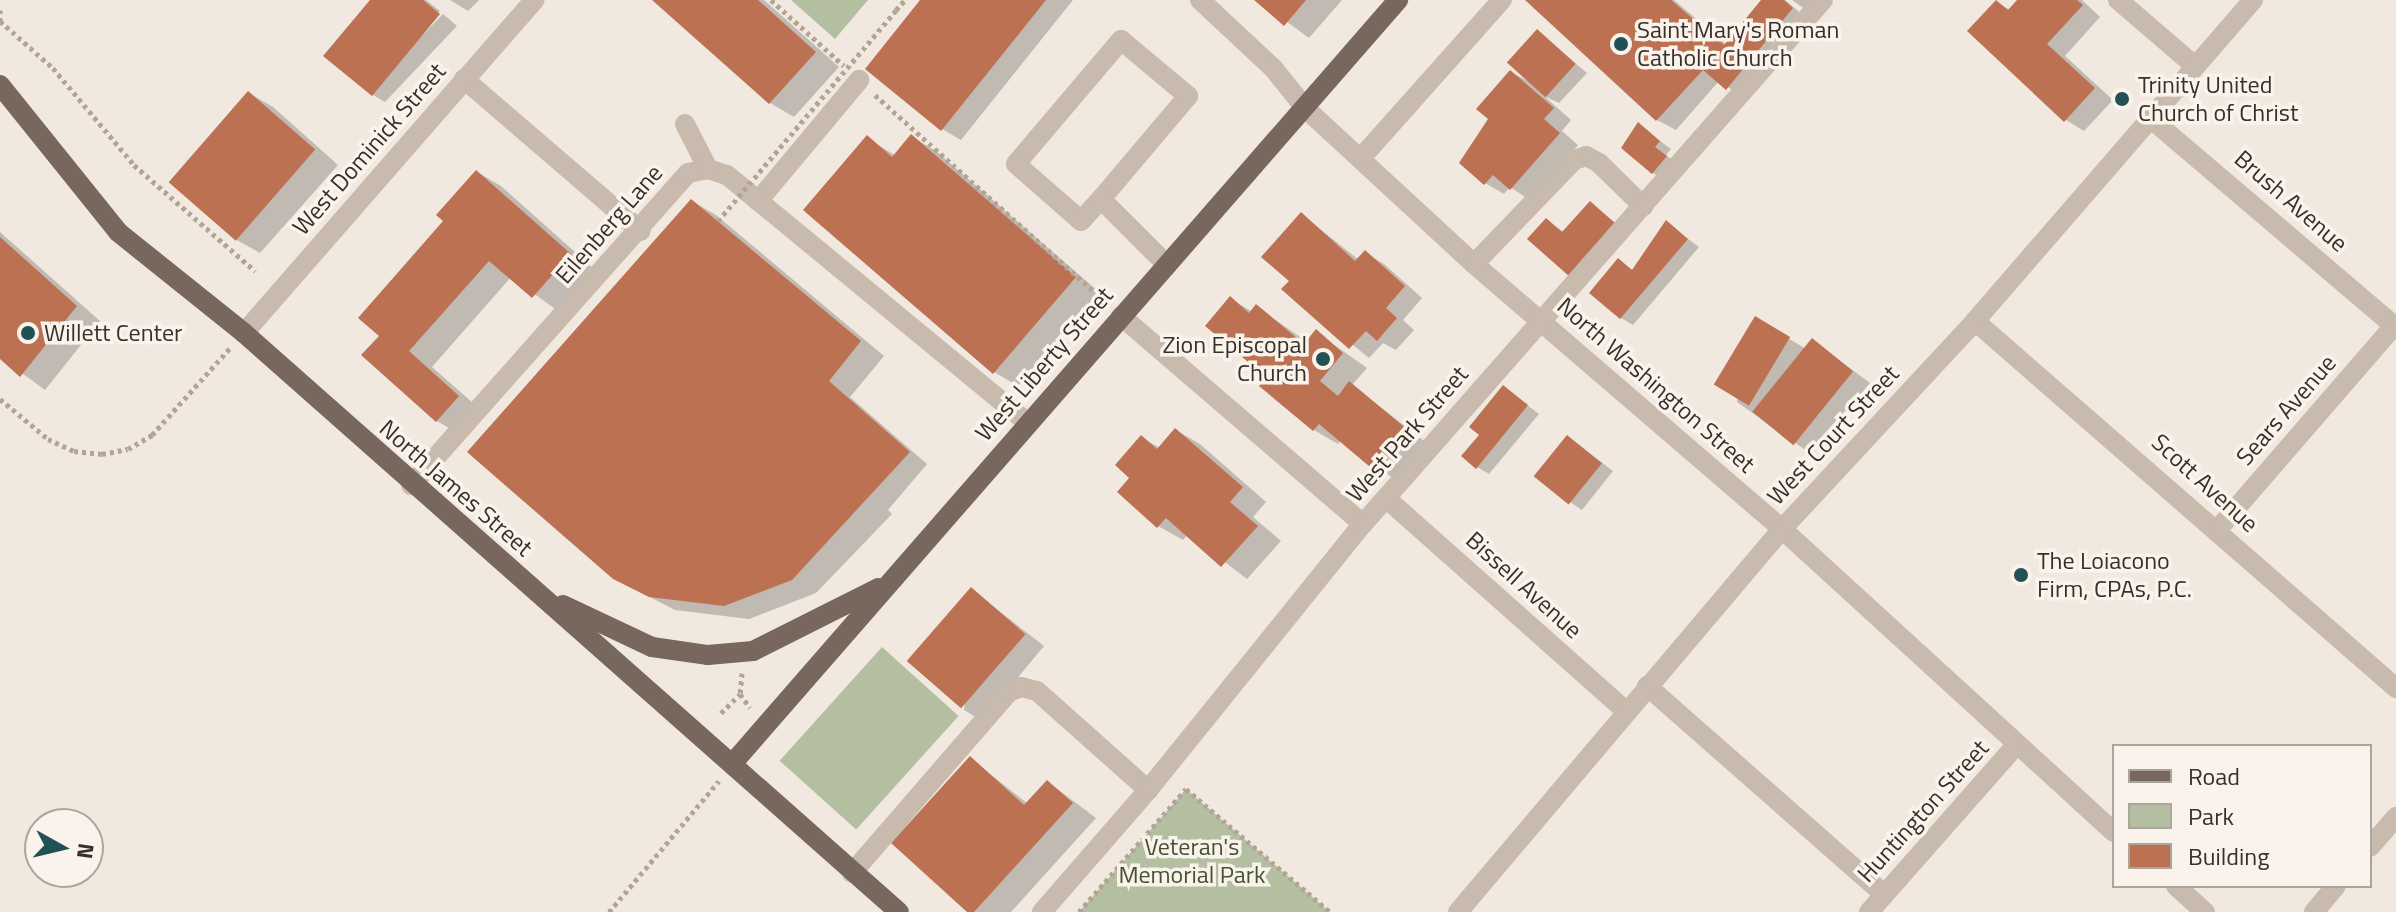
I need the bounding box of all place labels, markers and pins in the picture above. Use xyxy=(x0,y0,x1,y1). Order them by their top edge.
place label: Saint Mary's Roman Catholic Church xyxy=(1637,16,1839,72)
marker: Saint Mary's Roman Catholic Church xyxy=(1612,35,1630,53)
place label: Trinity United Church of Christ xyxy=(2138,71,2298,127)
marker: Trinity United Church of Christ xyxy=(2113,90,2131,108)
place label: Willett Center xyxy=(44,319,182,347)
marker: Willett Center xyxy=(19,324,37,342)
place label: Zion Episcopal Church xyxy=(1162,331,1307,387)
marker: Zion Episcopal Church xyxy=(1314,350,1332,368)
place label: The Loiacono Firm, CPAs, P.C. xyxy=(2037,547,2192,603)
marker: The Loiacono Firm, CPAs, P.C. xyxy=(2012,566,2030,584)

